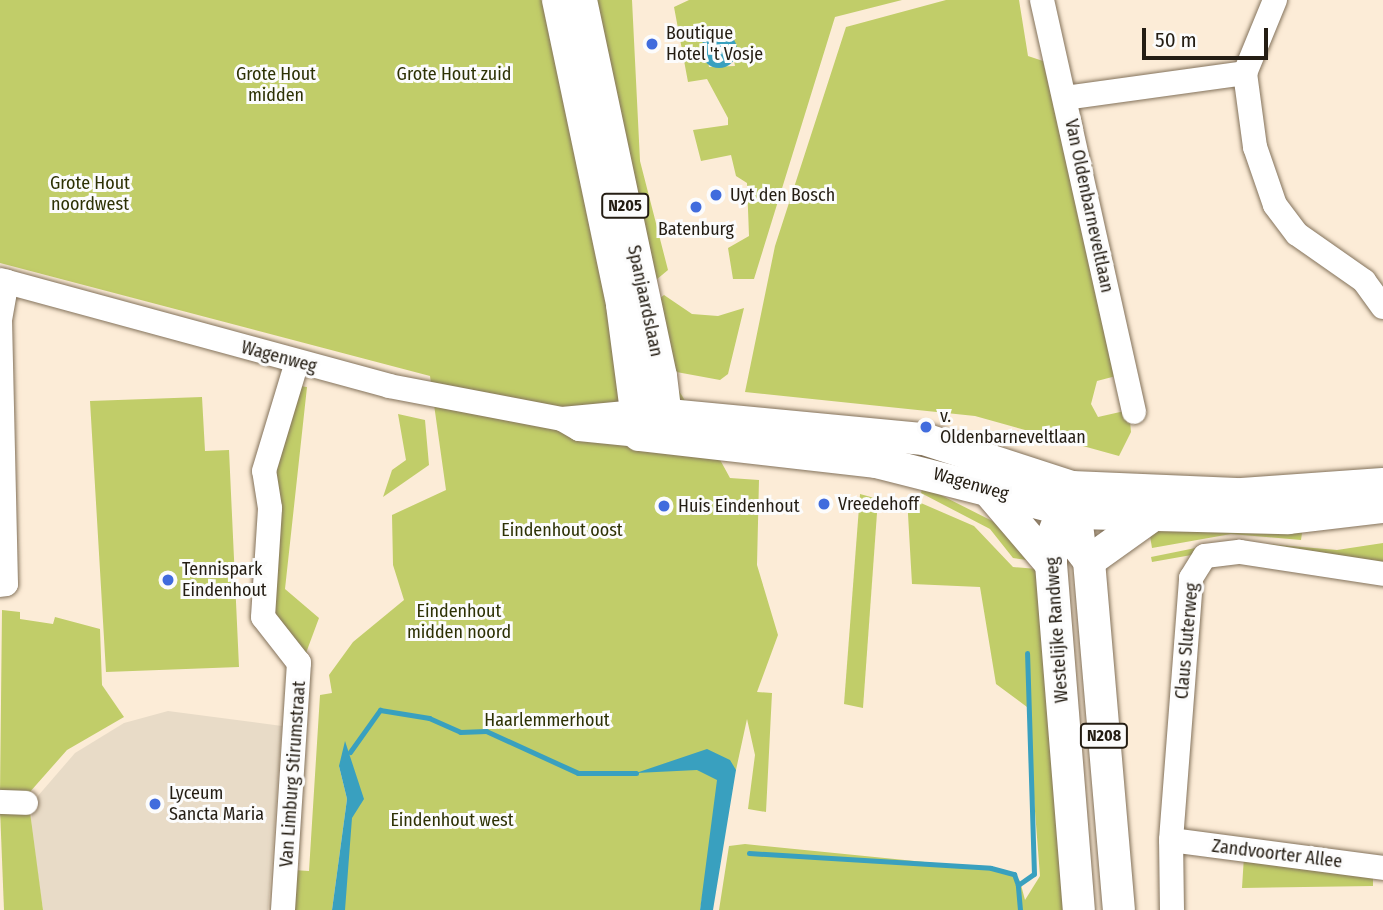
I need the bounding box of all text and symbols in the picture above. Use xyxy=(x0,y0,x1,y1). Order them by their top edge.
scale bar xyxy=(1145,14,1271,58)
place label: Boutique Hotel 't Vosje xyxy=(666,23,763,66)
text: 50 m xyxy=(1155,27,1197,53)
marker: Boutique Hotel 't Vosje xyxy=(644,36,660,52)
park label: Grote Hout zuid xyxy=(397,63,511,85)
park label: Grote Hout midden xyxy=(236,64,316,106)
street label: Van Oldenbarneveltlaan xyxy=(1060,117,1118,295)
park label: Grote Hout noordwest xyxy=(50,173,130,216)
place label: Uyt den Bosch xyxy=(730,184,835,206)
marker: Uyt den Bosch xyxy=(708,187,724,203)
road number: N205 xyxy=(600,194,650,218)
marker: Batenburg xyxy=(688,199,704,215)
place label: Batenburg xyxy=(658,218,734,240)
street label: Spanjaardslaan xyxy=(623,243,667,359)
street label: Wagenweg xyxy=(239,337,319,377)
place label: v. Oldenbarneveltlaan xyxy=(940,406,1086,448)
marker: v. Oldenbarneveltlaan xyxy=(918,419,934,435)
street label: Wagenweg xyxy=(931,463,1011,505)
place label: Vreedehoff xyxy=(838,493,919,515)
place label: Huis Eindenhout xyxy=(678,495,800,517)
marker: Vreedehoff xyxy=(816,496,832,512)
marker: Huis Eindenhout xyxy=(656,498,672,514)
park label: Eindenhout oost xyxy=(501,519,623,541)
street label: Westelijke Randweg xyxy=(1041,556,1073,704)
place label: Tennispark Eindenhout xyxy=(182,559,267,602)
marker: Tennispark Eindenhout xyxy=(160,572,176,588)
street label: Claus Sluterweg xyxy=(1171,582,1203,700)
park label: Eindenhout midden noord xyxy=(407,601,511,644)
street label: Van Limburg Stirumstraat xyxy=(276,680,310,868)
park label: Haarlemmerhout xyxy=(484,709,610,731)
road number: N208 xyxy=(1080,723,1128,748)
place label: Lyceum Sancta Maria xyxy=(169,783,264,826)
marker: Lyceum Sancta Maria xyxy=(147,796,163,812)
park label: Eindenhout west xyxy=(390,809,514,831)
street label: Zandvoorter Allee xyxy=(1211,835,1343,873)

